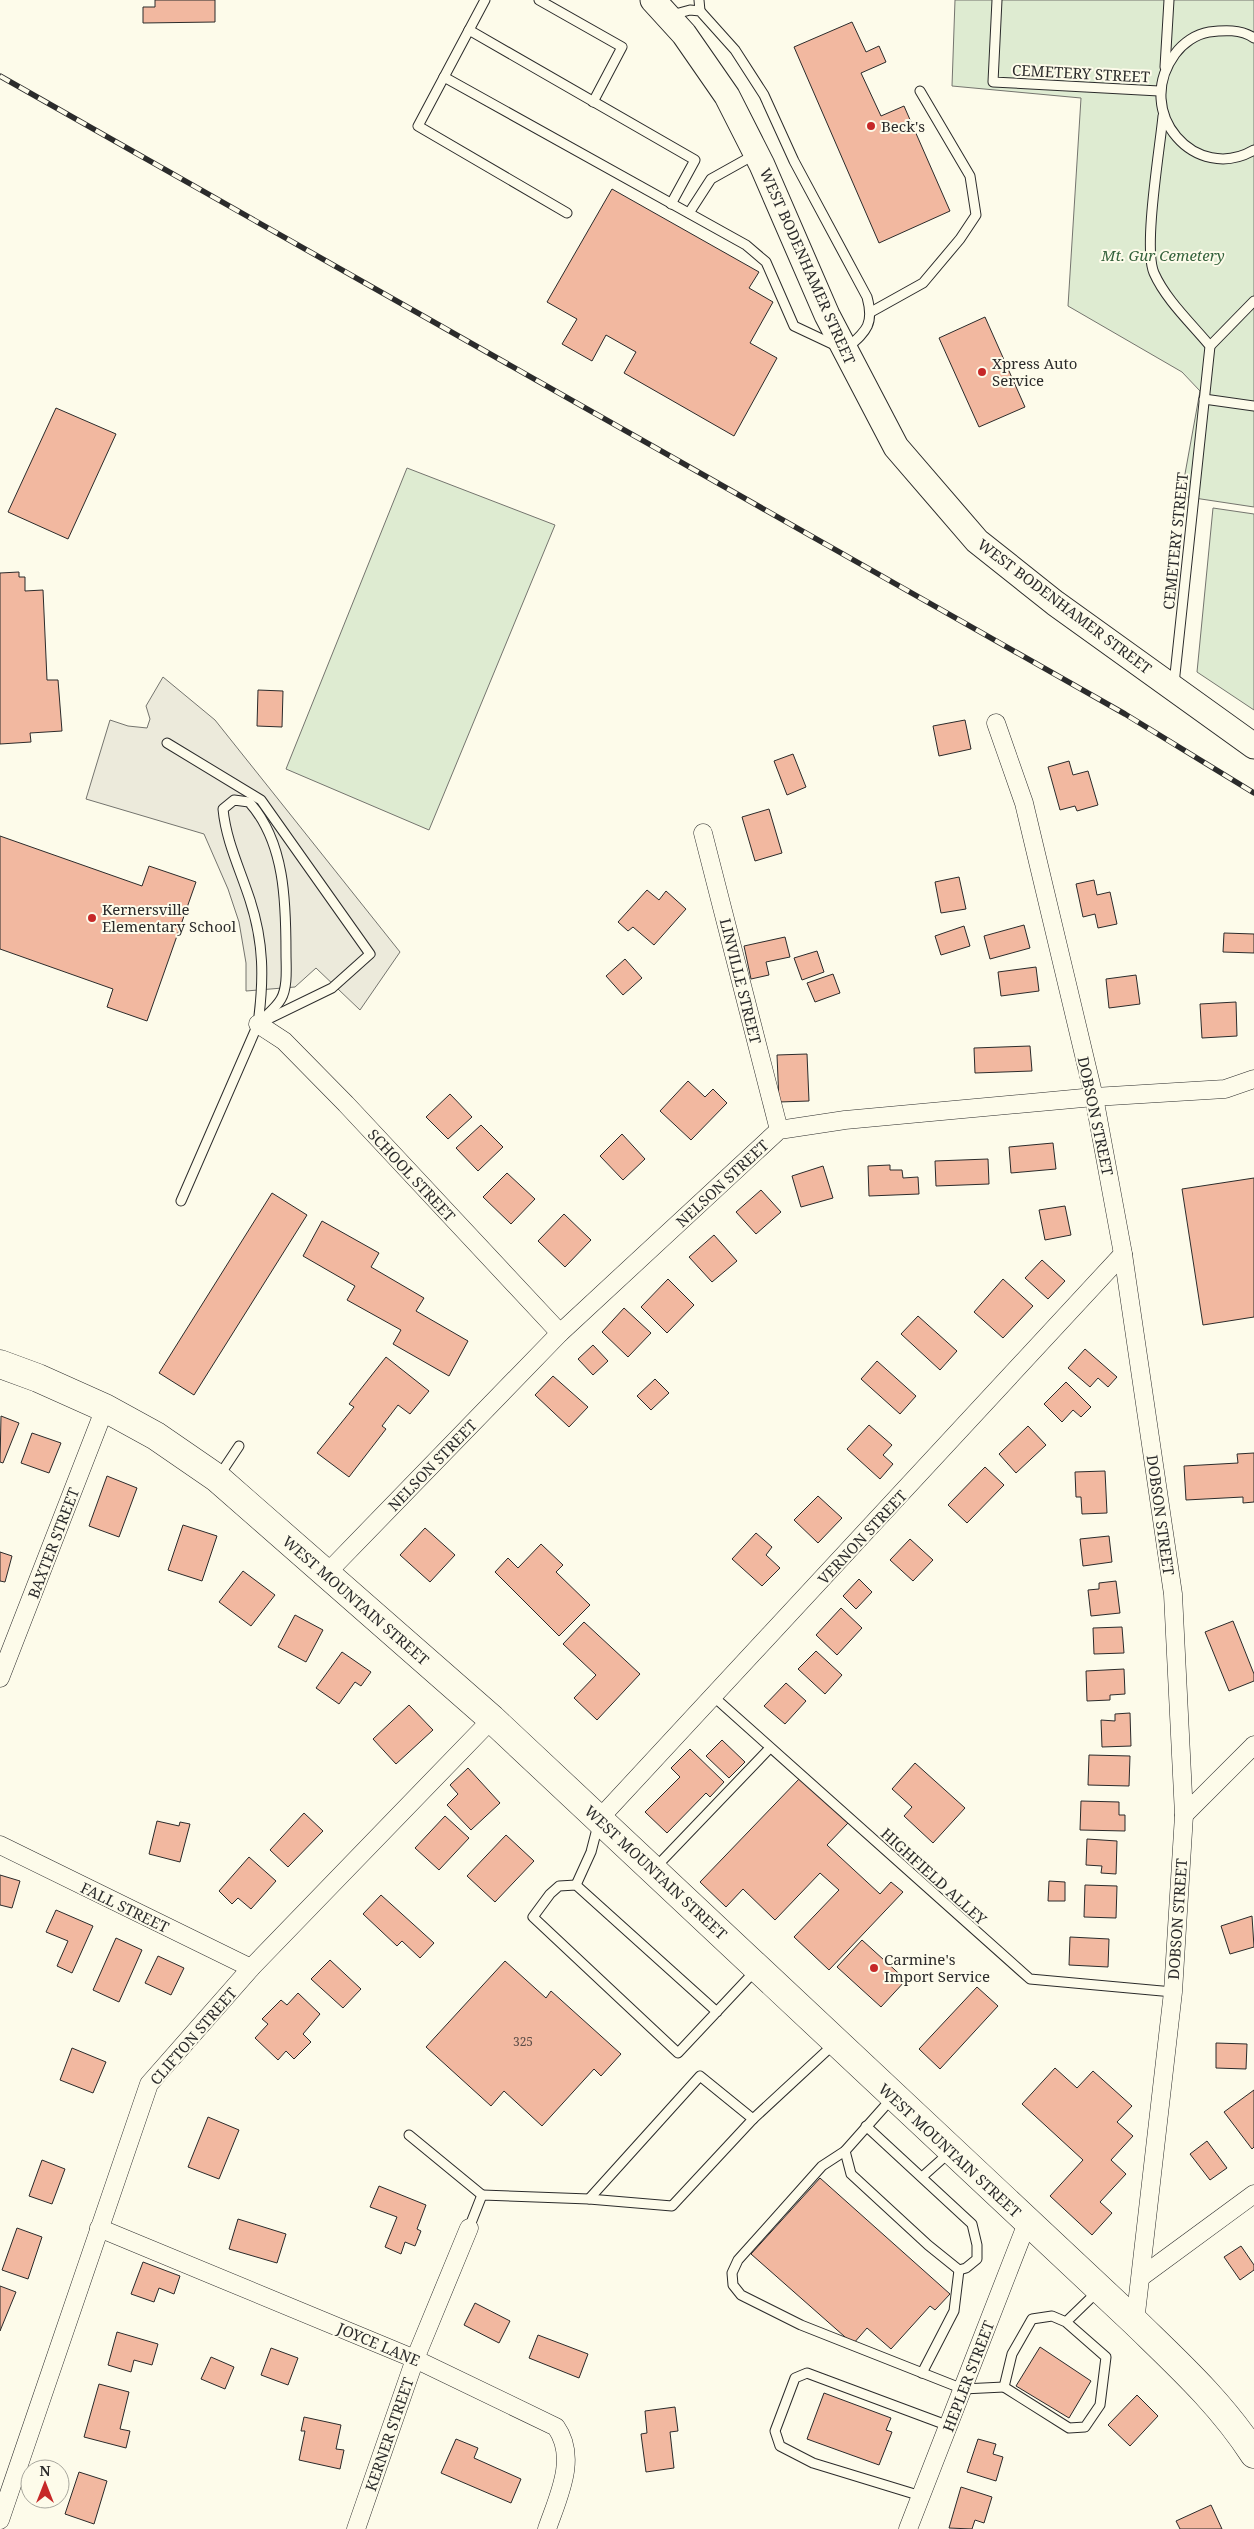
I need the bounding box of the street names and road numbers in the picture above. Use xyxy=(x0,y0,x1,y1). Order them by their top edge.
street label: CEMETERY STREET xyxy=(1012,59,1150,87)
street label: WEST BODENHAMER STREET xyxy=(756,165,860,367)
street label: CEMETERY STREET xyxy=(1158,471,1192,611)
street label: WEST BODENHAMER STREET xyxy=(974,534,1156,678)
street label: LINVILLE STREET xyxy=(716,916,766,1046)
street label: DOBSON STREET xyxy=(1074,1055,1118,1177)
street label: SCHOOL STREET xyxy=(364,1124,460,1226)
street label: NELSON STREET xyxy=(671,1135,773,1231)
street label: NELSON STREET xyxy=(383,1415,481,1515)
street label: DOBSON STREET xyxy=(1143,1454,1179,1576)
street label: BAXTER STREET xyxy=(23,1485,83,1601)
street label: VERNON STREET xyxy=(813,1486,911,1588)
street label: WEST MOUNTAIN STREET xyxy=(279,1531,433,1669)
street label: WEST MOUNTAIN STREET xyxy=(580,1801,732,1943)
street label: HIGHFIELD ALLEY xyxy=(877,1823,992,1929)
street label: DOBSON STREET xyxy=(1163,1858,1191,1980)
street label: FALL STREET xyxy=(78,1877,172,1937)
street label: CLIFTON STREET xyxy=(145,1983,241,2089)
street label: WEST MOUNTAIN STREET xyxy=(874,2079,1026,2221)
street label: JOYCE LANE xyxy=(334,2317,423,2370)
street label: HEPLER STREET xyxy=(938,2318,998,2434)
street label: KERNER STREET xyxy=(360,2374,418,2494)

